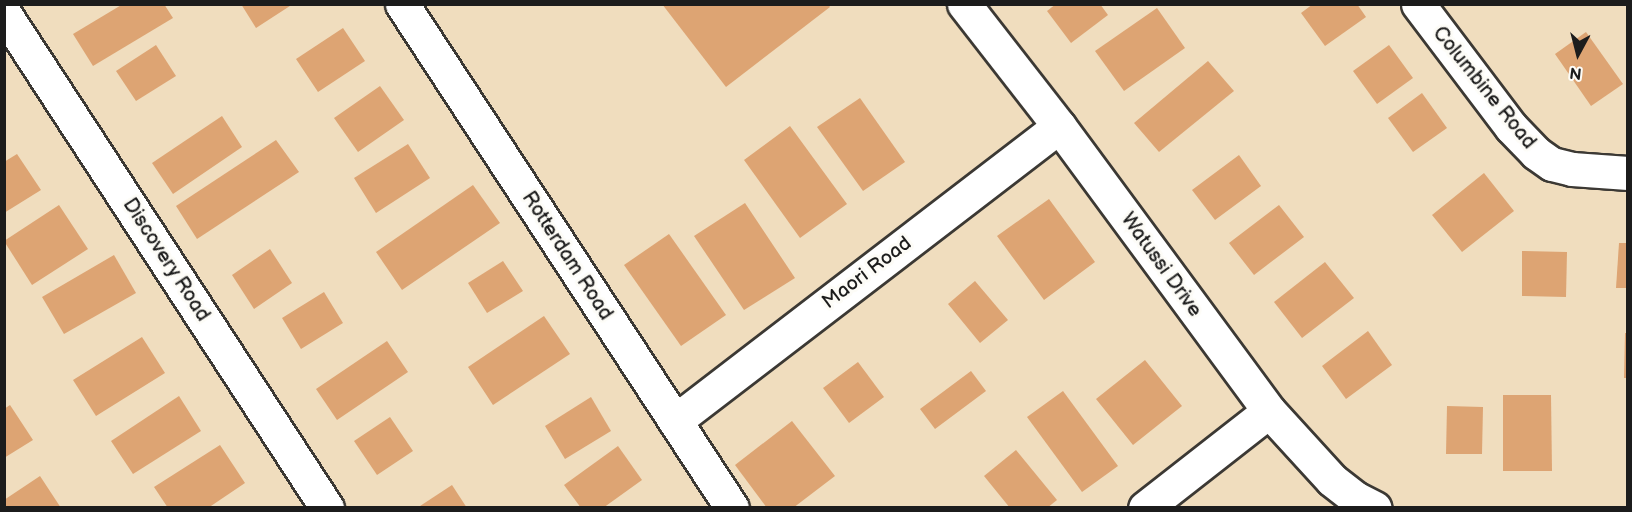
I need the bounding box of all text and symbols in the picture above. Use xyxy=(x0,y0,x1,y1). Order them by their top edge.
street label: Columbine Road xyxy=(1427,22,1541,154)
north arrow xyxy=(1548,24,1608,84)
text: N xyxy=(1569,62,1583,83)
street label: Rotterdam Road xyxy=(516,187,618,325)
street label: Discovery Road xyxy=(117,193,215,327)
street label: Watussi Drive xyxy=(1115,208,1207,322)
street label: Maori Road xyxy=(818,232,916,314)

